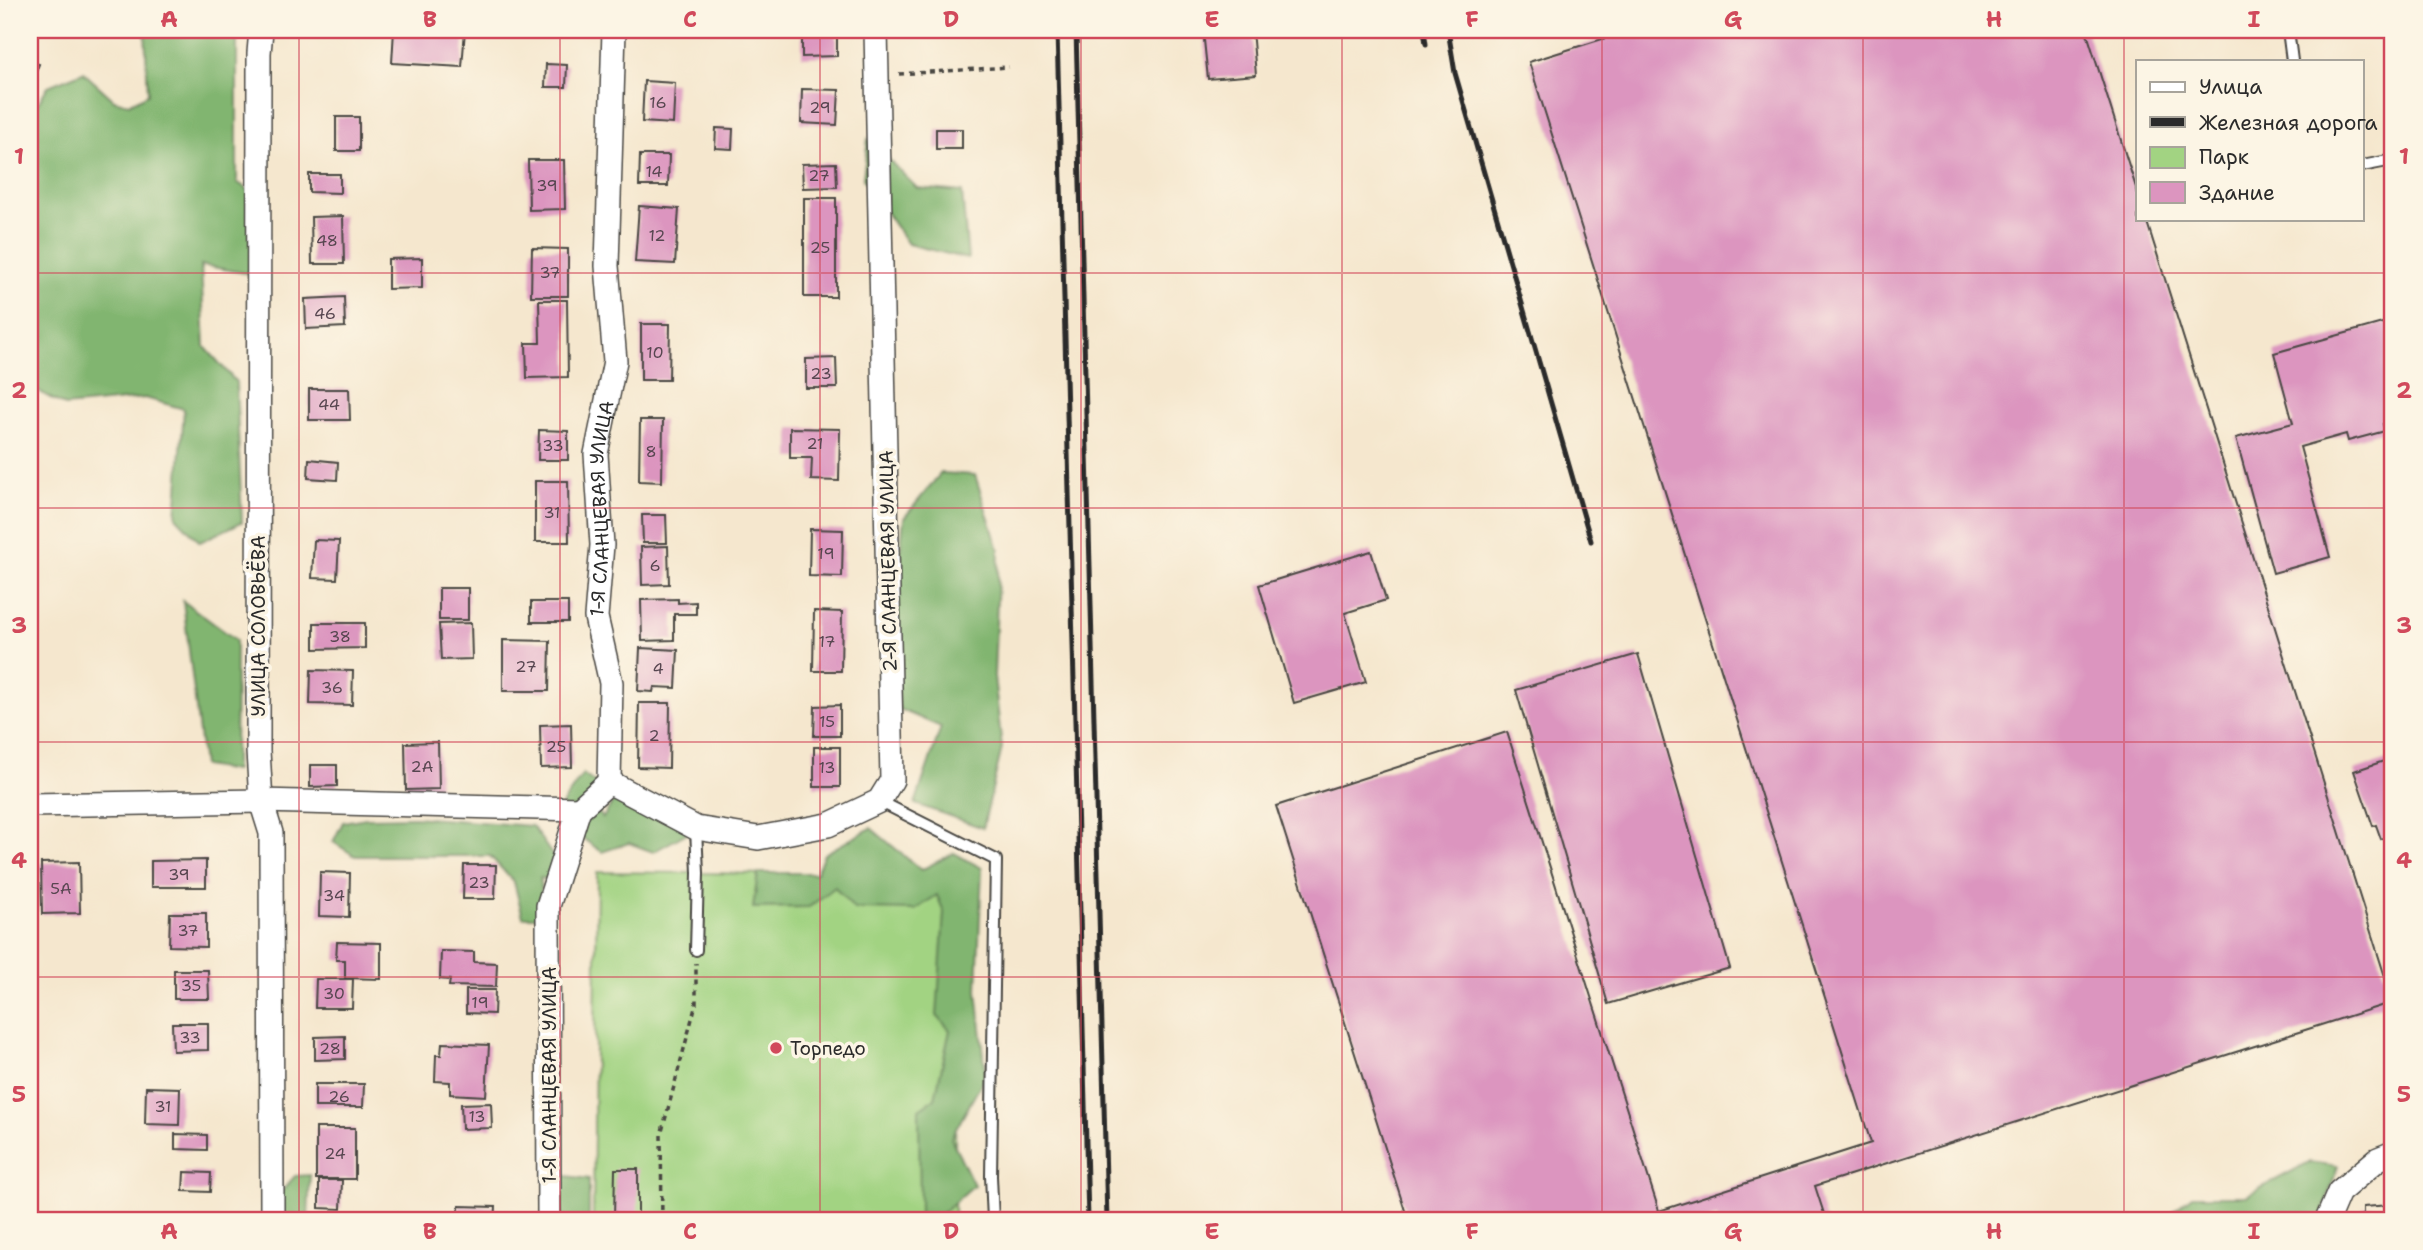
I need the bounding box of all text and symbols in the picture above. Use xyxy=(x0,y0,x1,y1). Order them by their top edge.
text: A xyxy=(160,4,178,34)
text: B xyxy=(423,4,437,34)
text: C xyxy=(683,4,697,34)
text: D xyxy=(943,4,959,34)
text: E xyxy=(1204,4,1220,34)
text: F xyxy=(1465,4,1479,34)
text: G xyxy=(1724,4,1743,34)
text: H xyxy=(1986,4,2002,34)
text: I xyxy=(2248,4,2261,34)
legend xyxy=(2136,60,2364,220)
text: Улица xyxy=(2199,73,2262,101)
house number: 16 xyxy=(649,92,667,113)
house number: 29 xyxy=(809,97,831,118)
text: Железная дорога xyxy=(2199,109,2378,137)
text: 1 xyxy=(14,141,24,171)
text: 1 xyxy=(2399,141,2409,171)
text: Парк xyxy=(2199,143,2249,171)
house number: 14 xyxy=(645,161,663,182)
house number: 27 xyxy=(808,165,830,186)
house number: 39 xyxy=(536,175,558,196)
text: Здание xyxy=(2199,179,2275,207)
house number: 12 xyxy=(648,225,666,246)
house number: 48 xyxy=(316,230,338,251)
house number: 25 xyxy=(810,237,830,258)
house number: 37 xyxy=(539,262,561,283)
house number: 46 xyxy=(314,303,336,324)
house number: 10 xyxy=(646,342,664,363)
house number: 23 xyxy=(810,363,832,384)
text: 2 xyxy=(11,375,27,405)
text: 2 xyxy=(2396,375,2412,405)
house number: 44 xyxy=(318,394,340,415)
street label: 1-Я СЛАНЦЕВАЯ УЛИЦА xyxy=(583,398,619,618)
house number: 21 xyxy=(806,433,824,454)
house number: 33 xyxy=(542,435,564,456)
house number: 8 xyxy=(645,441,657,462)
street label: 2-Я СЛАНЦЕВАЯ УЛИЦА xyxy=(874,450,902,672)
house number: 31 xyxy=(543,502,561,523)
street label: УЛИЦА СОЛОВЬЁВА xyxy=(246,535,271,717)
house number: 19 xyxy=(817,543,835,564)
house number: 6 xyxy=(649,555,661,576)
text: 3 xyxy=(11,610,27,640)
text: 3 xyxy=(2396,610,2412,640)
house number: 38 xyxy=(329,626,351,647)
house number: 17 xyxy=(818,631,836,652)
house number: 27 xyxy=(515,656,537,677)
house number: 4 xyxy=(652,658,664,679)
house number: 36 xyxy=(321,677,343,698)
house number: 15 xyxy=(819,711,835,732)
house number: 2 xyxy=(648,725,660,746)
house number: 25 xyxy=(546,736,566,757)
house number: 2А xyxy=(411,756,433,777)
house number: 13 xyxy=(818,757,836,778)
text: 4 xyxy=(11,845,27,875)
text: 4 xyxy=(2396,845,2412,875)
house number: 39 xyxy=(168,864,190,885)
house number: 23 xyxy=(468,872,490,893)
house number: 5А xyxy=(50,878,72,899)
house number: 34 xyxy=(323,885,345,906)
house number: 37 xyxy=(177,920,199,941)
street label: 1-Я СЛАНЦЕВАЯ УЛИЦА xyxy=(537,966,562,1184)
house number: 35 xyxy=(181,975,201,996)
house number: 30 xyxy=(323,983,345,1004)
house number: 19 xyxy=(471,992,489,1013)
house number: 33 xyxy=(179,1027,201,1048)
place label: Торпедо xyxy=(790,1036,866,1061)
house number: 28 xyxy=(319,1038,341,1059)
marker: Торпедо xyxy=(768,1040,784,1056)
text: 5 xyxy=(12,1079,26,1109)
text: 5 xyxy=(2397,1079,2411,1109)
house number: 26 xyxy=(328,1086,350,1107)
house number: 31 xyxy=(154,1096,172,1117)
house number: 13 xyxy=(468,1106,486,1127)
house number: 24 xyxy=(324,1143,346,1164)
text: A xyxy=(160,1216,178,1246)
text: B xyxy=(423,1216,437,1246)
text: C xyxy=(683,1216,697,1246)
text: D xyxy=(943,1216,959,1246)
text: E xyxy=(1204,1216,1220,1246)
text: F xyxy=(1465,1216,1479,1246)
text: G xyxy=(1724,1216,1743,1246)
text: H xyxy=(1986,1216,2002,1246)
text: I xyxy=(2248,1216,2261,1246)

